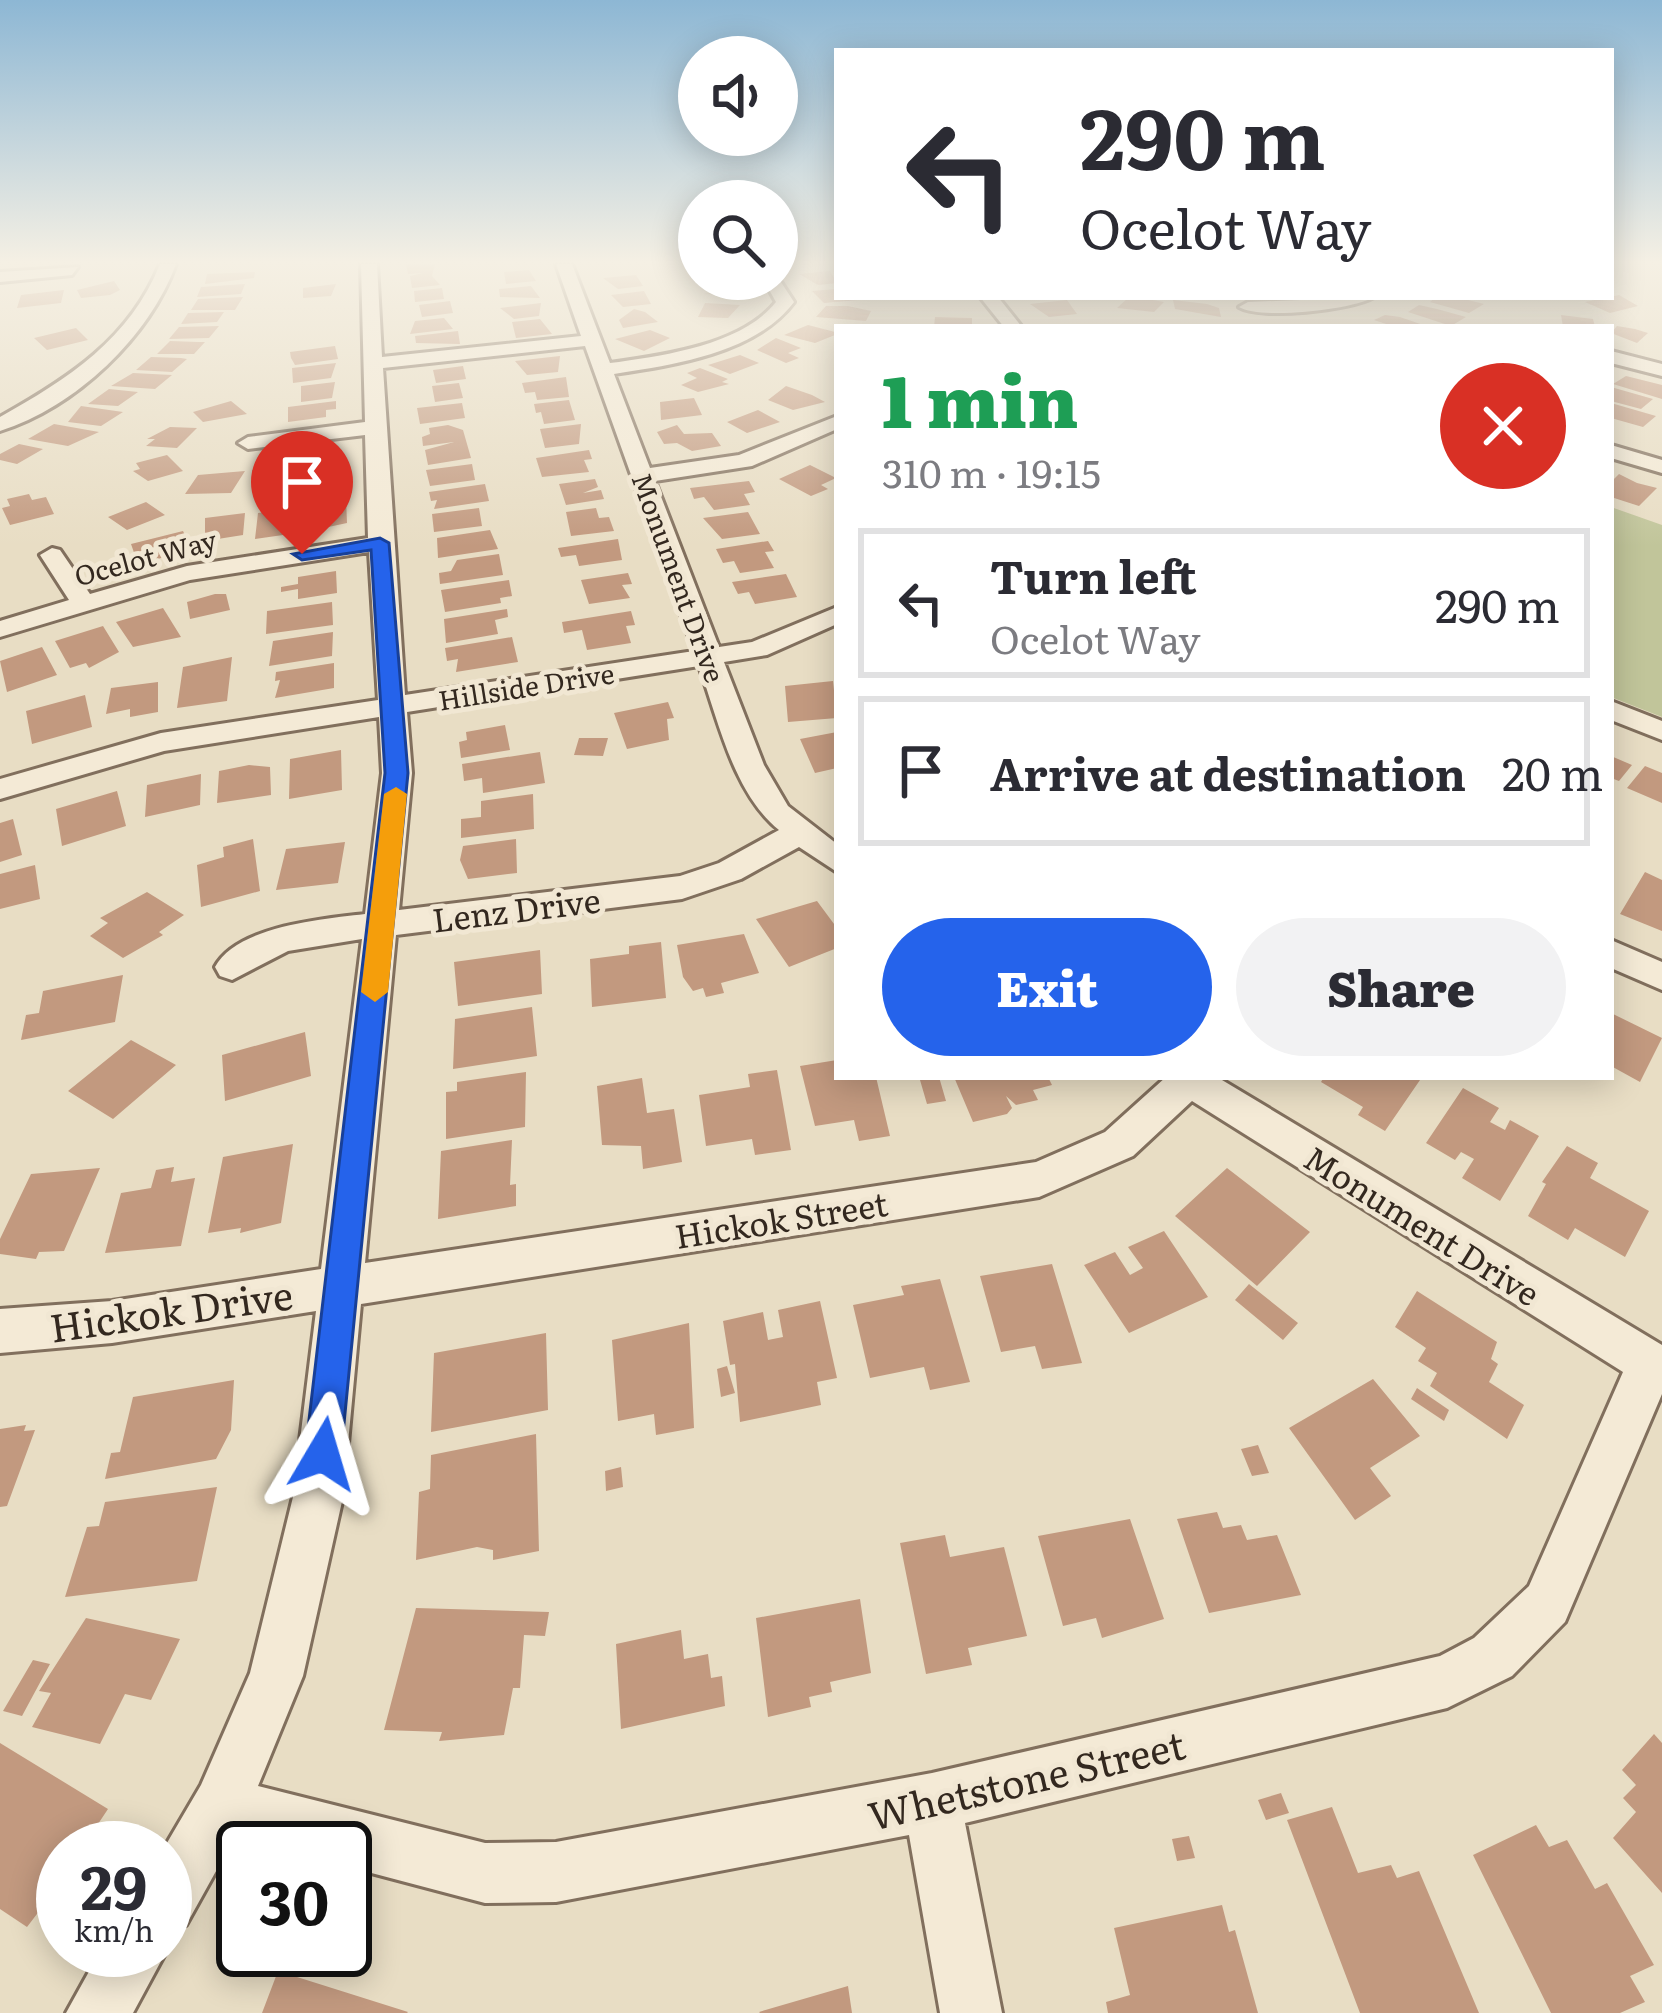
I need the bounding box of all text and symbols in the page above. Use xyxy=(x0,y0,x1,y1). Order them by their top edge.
map controls xyxy=(678,36,798,300)
button: sound xyxy=(678,36,798,156)
text: 290 m xyxy=(1080,71,1326,196)
icon: left xyxy=(882,96,1038,252)
button: search xyxy=(678,180,798,300)
text: Ocelot Way xyxy=(1080,185,1371,266)
text: 1 min xyxy=(882,343,1078,450)
button: close xyxy=(1440,363,1566,489)
pin xyxy=(251,431,353,554)
text: 310 m · 19:15 xyxy=(882,442,1101,500)
icon: arrive xyxy=(269,449,335,515)
street label: Monument Drive xyxy=(624,467,736,687)
street label: Ocelot Way xyxy=(69,518,221,594)
text: Turn left xyxy=(990,541,1197,608)
icon: left xyxy=(888,570,954,636)
text: 290 m xyxy=(1435,570,1560,637)
text: Ocelot Way xyxy=(990,608,1200,666)
street label: Hillside Drive xyxy=(435,651,617,719)
icon: arrive xyxy=(888,738,954,804)
text: Arrive at destination xyxy=(990,738,1466,805)
text: 20 m xyxy=(1502,738,1603,805)
street label: Lenz Drive xyxy=(429,873,603,943)
button: Exit xyxy=(882,918,1212,1056)
button: Share xyxy=(1236,918,1566,1056)
street label: Monument Drive xyxy=(1296,1132,1550,1316)
street label: Hickok Street xyxy=(671,1177,891,1259)
street label: Hickok Drive xyxy=(46,1263,296,1355)
position arrow xyxy=(260,1391,386,1517)
street label: Whetstone Street xyxy=(862,1713,1190,1843)
speed limit sign: 30 xyxy=(216,1821,372,1977)
text: 29 xyxy=(81,1839,147,1928)
text: km/h xyxy=(74,1907,154,1951)

